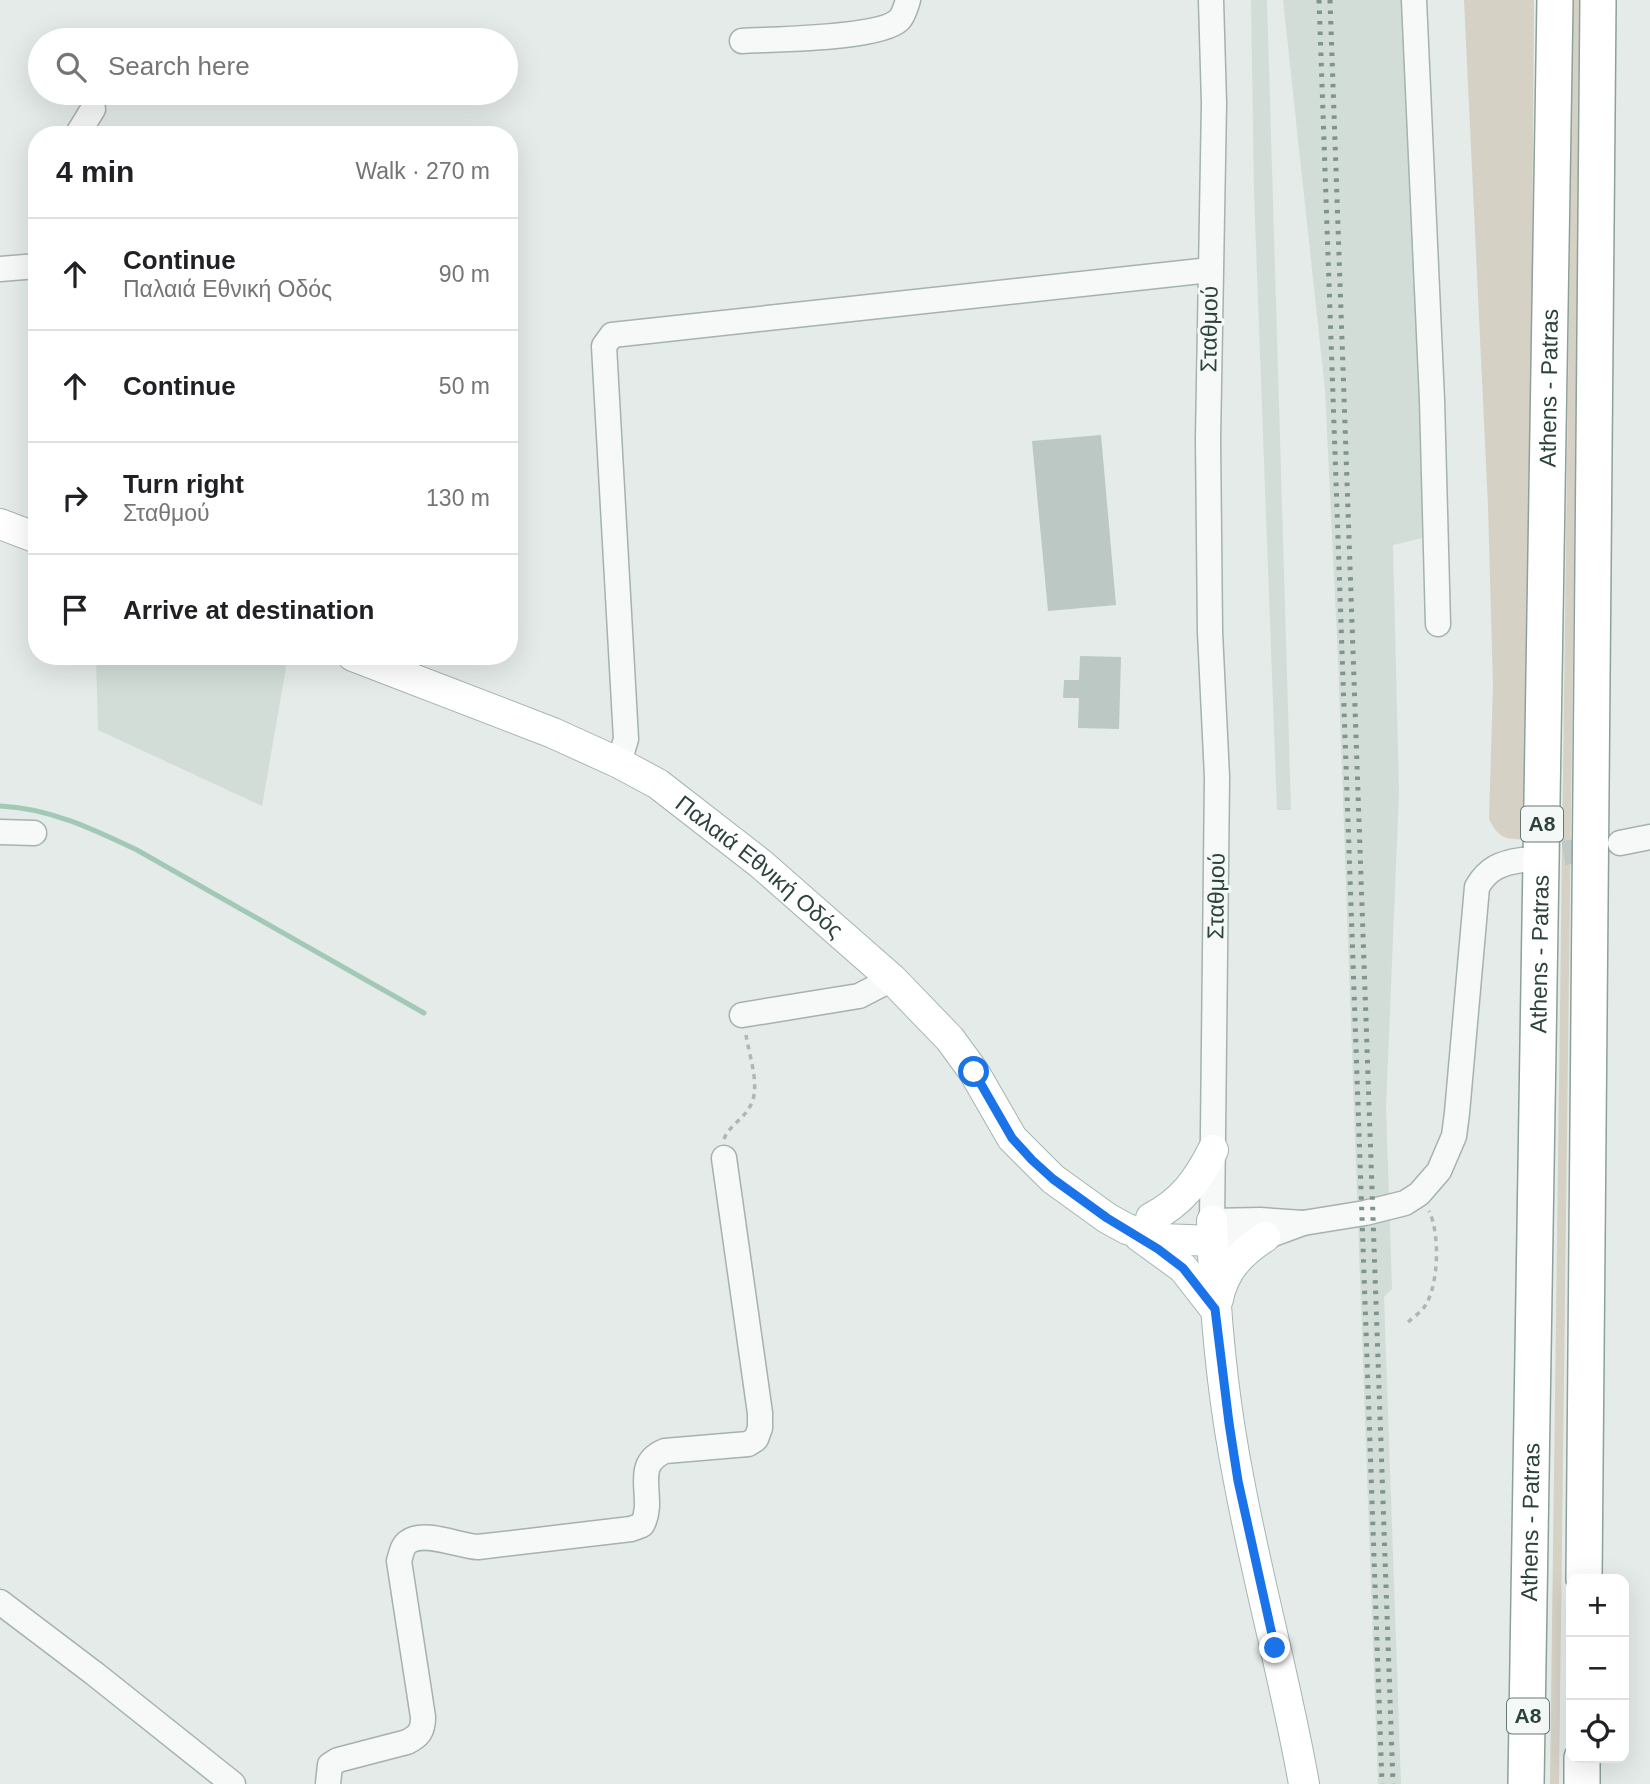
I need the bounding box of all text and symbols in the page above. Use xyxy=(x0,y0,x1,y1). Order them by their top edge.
search box xyxy=(28,28,518,105)
icon: search xyxy=(52,48,90,86)
text: Search here xyxy=(108,51,250,81)
text: 4 min xyxy=(56,155,134,188)
text: Walk · 270 m xyxy=(355,158,490,184)
text: Continue xyxy=(123,245,236,275)
icon: ahead xyxy=(56,255,94,293)
text: 90 m xyxy=(439,261,490,287)
text: Παλαιά Εθνική Οδός xyxy=(123,276,332,302)
street label: Σταθμού xyxy=(1195,285,1223,373)
street label: Athens - Patras xyxy=(1534,309,1563,468)
icon: ahead xyxy=(56,367,94,405)
text: Continue xyxy=(123,371,236,401)
text: 50 m xyxy=(439,373,490,399)
text: Turn right xyxy=(123,469,244,499)
icon: right xyxy=(56,479,94,517)
text: 130 m xyxy=(426,485,490,511)
text: Σταθμού xyxy=(123,500,210,526)
icon: arrive xyxy=(56,591,94,629)
text: Arrive at destination xyxy=(123,595,374,625)
street label: Παλαιά Εθνική Οδός xyxy=(671,790,849,943)
road number: Α8 xyxy=(1521,806,1563,842)
street label: Σταθμού xyxy=(1202,852,1230,940)
street label: Athens - Patras xyxy=(1525,875,1554,1034)
route start xyxy=(958,1056,989,1087)
street label: Athens - Patras xyxy=(1516,1443,1545,1602)
map controls xyxy=(1566,1574,1629,1763)
button: + xyxy=(1566,1574,1629,1637)
route end xyxy=(1259,1632,1290,1663)
button: − xyxy=(1566,1637,1629,1700)
road number: Α8 xyxy=(1507,1698,1549,1734)
button: locate xyxy=(1566,1700,1629,1763)

